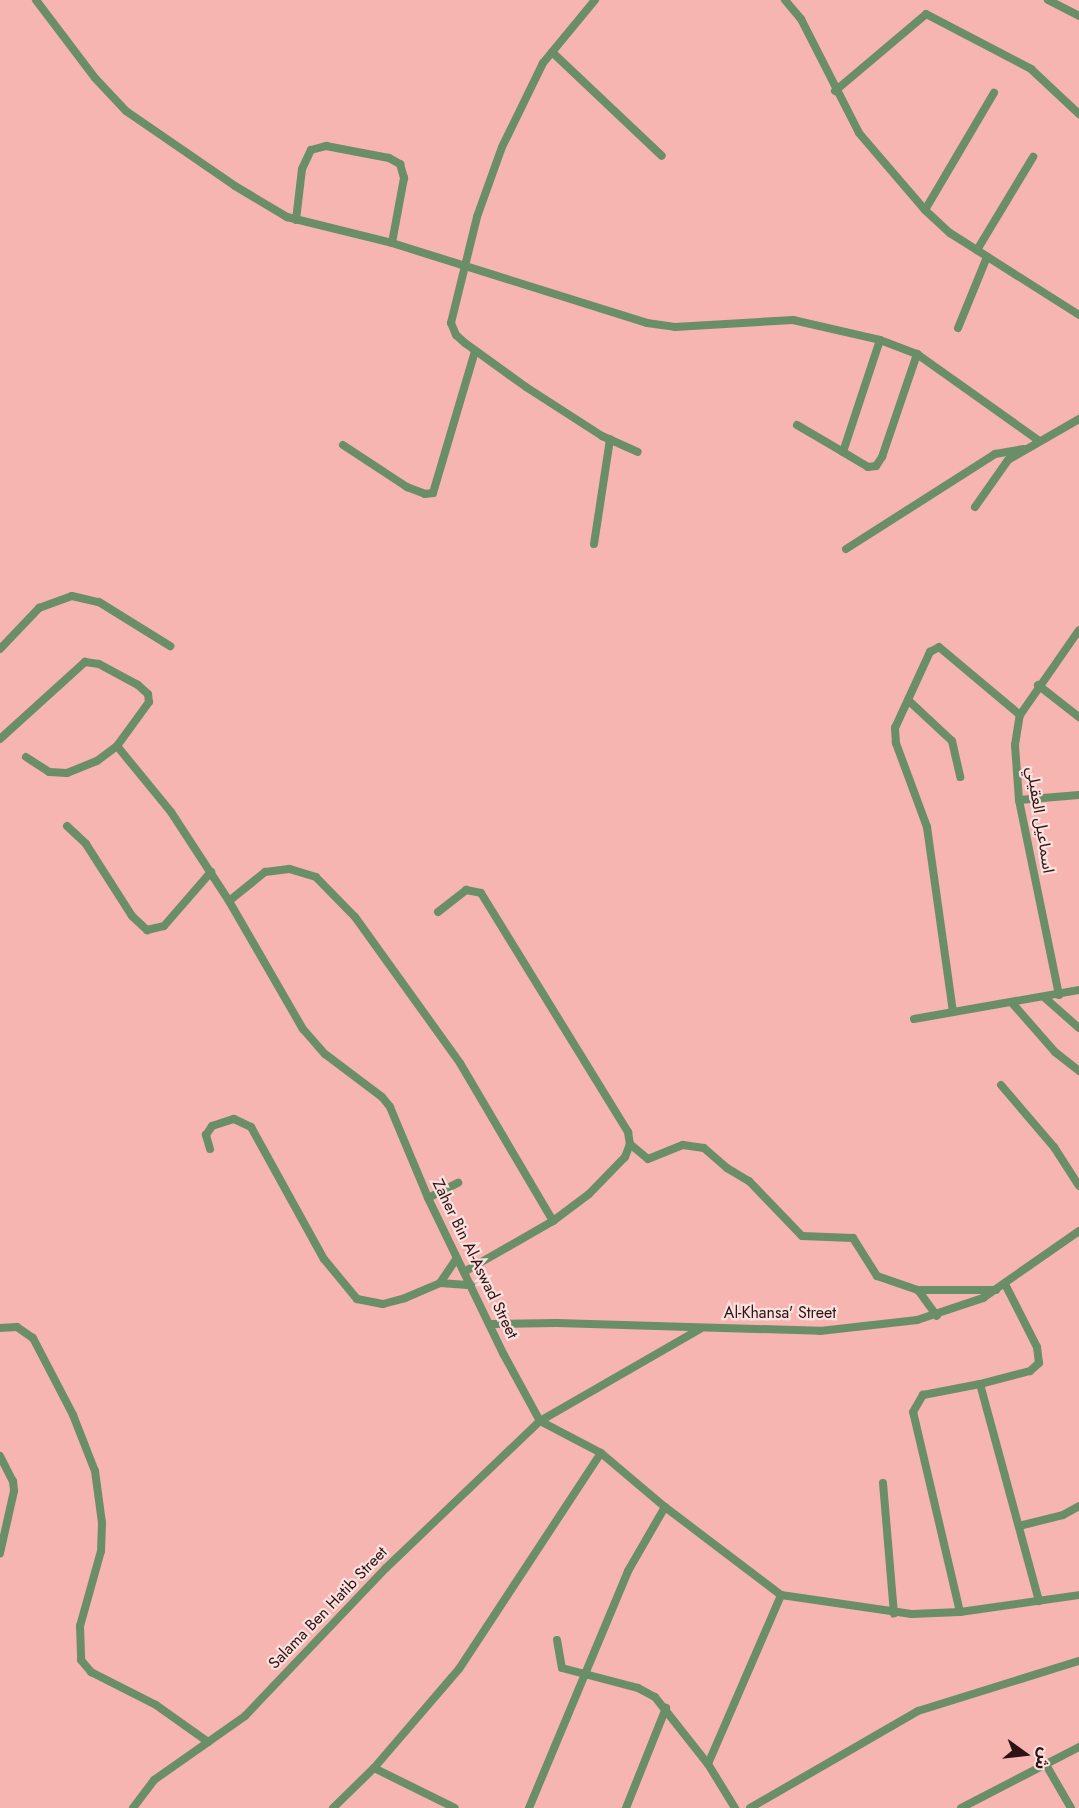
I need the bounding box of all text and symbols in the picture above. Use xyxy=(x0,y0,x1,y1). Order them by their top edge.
street label: اسماعيل العقيلي xyxy=(1022,765,1058,875)
street label: Zaher Bin Al-Aswad Street xyxy=(428,1176,522,1342)
street label: Al-Khansa' Street xyxy=(724,1303,836,1323)
street label: Salama Ben Hatib Street xyxy=(265,1543,391,1673)
north arrow xyxy=(995,1724,1055,1784)
text: ش xyxy=(1029,1745,1057,1772)

